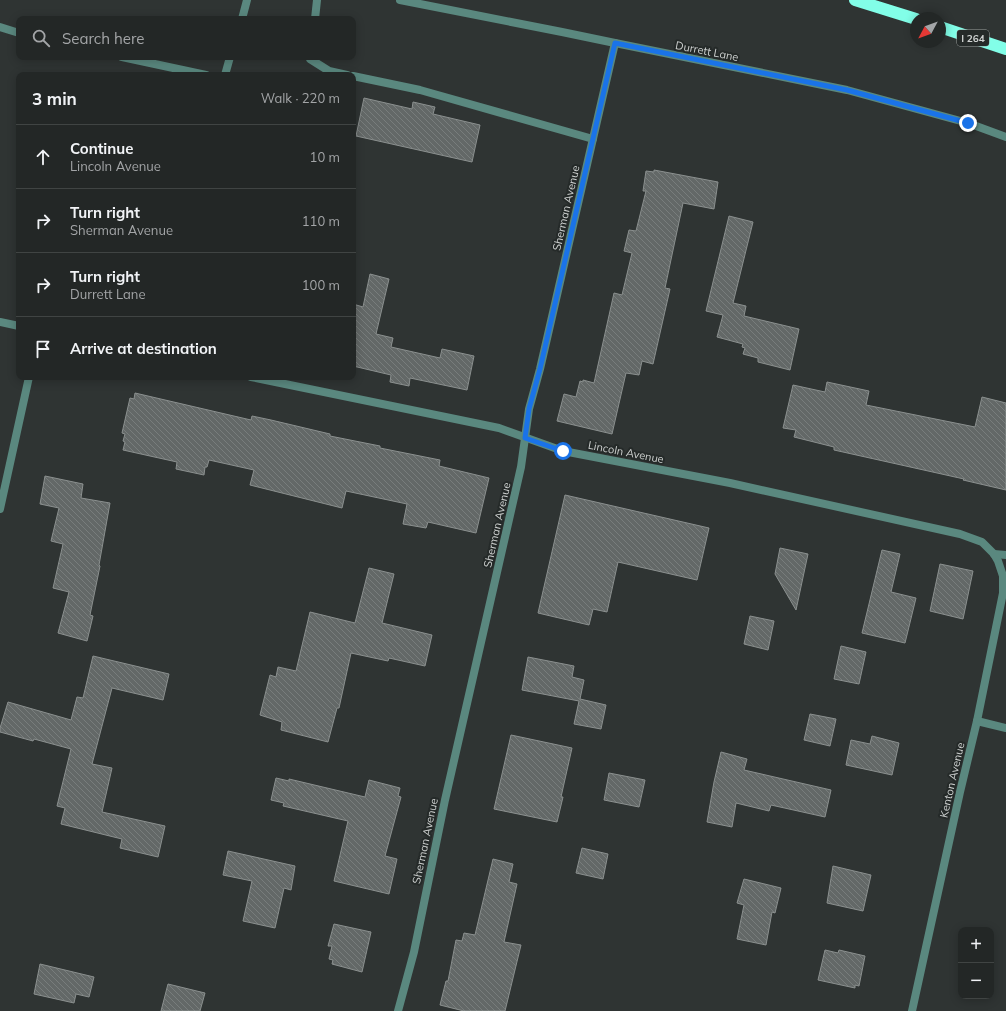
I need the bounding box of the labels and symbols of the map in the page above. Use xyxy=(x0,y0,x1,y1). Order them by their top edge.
north arrow xyxy=(910,12,946,48)
road number: I 264 xyxy=(957,30,989,46)
street label: Durrett Lane xyxy=(674,38,740,64)
route end xyxy=(959,114,977,132)
street label: Sherman Avenue xyxy=(549,164,583,252)
street label: Lincoln Avenue xyxy=(587,438,665,466)
route start xyxy=(554,442,572,460)
street label: Sherman Avenue xyxy=(480,481,514,569)
street label: Kenton Avenue xyxy=(937,741,967,819)
street label: Sherman Avenue xyxy=(409,797,441,885)

